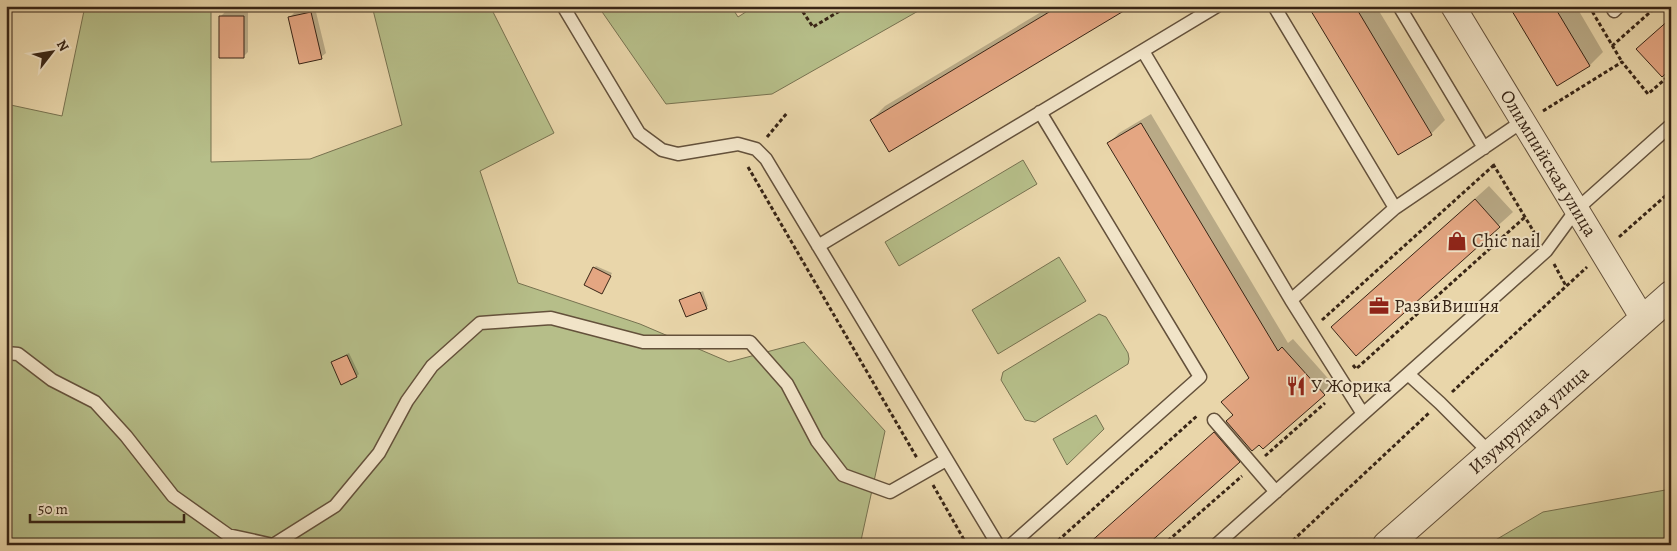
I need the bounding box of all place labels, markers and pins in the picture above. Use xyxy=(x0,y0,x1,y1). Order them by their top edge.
place label: Chic nail xyxy=(1472,228,1541,254)
shop icon: Chic nail xyxy=(1446,230,1468,252)
place label: РазвиВишня xyxy=(1394,293,1499,319)
office icon: РазвиВишня xyxy=(1368,295,1390,317)
place label: У Жорика xyxy=(1311,373,1392,399)
restaurant icon: У Жорика xyxy=(1285,375,1307,397)

